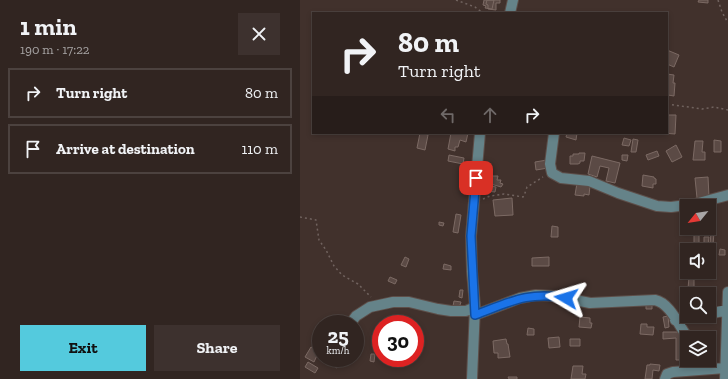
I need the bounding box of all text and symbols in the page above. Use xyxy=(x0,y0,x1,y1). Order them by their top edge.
text: 1 min xyxy=(20,12,77,41)
button: close xyxy=(238,13,280,55)
text: 80 m xyxy=(398,26,459,59)
icon: right xyxy=(332,28,384,80)
text: 190 m · 17:22 xyxy=(20,42,90,57)
text: Turn right xyxy=(398,60,480,82)
icon: right xyxy=(22,82,44,104)
text: Turn right xyxy=(56,84,127,102)
text: 80 m xyxy=(245,84,278,102)
icon: left xyxy=(437,104,459,126)
icon: ahead xyxy=(479,104,501,126)
icon: right xyxy=(521,104,543,126)
icon: arrive xyxy=(22,138,44,160)
text: Arrive at destination xyxy=(56,140,195,158)
text: 110 m xyxy=(241,140,278,158)
pin xyxy=(459,161,493,195)
icon: arrive xyxy=(465,167,487,189)
north arrow xyxy=(680,199,716,235)
map controls xyxy=(680,199,716,367)
button: sound xyxy=(680,243,716,279)
position arrow xyxy=(545,277,587,319)
button: search xyxy=(680,287,716,323)
speed limit sign: 30 xyxy=(372,315,424,367)
text: 25 xyxy=(327,324,349,348)
button: Exit xyxy=(20,325,146,371)
button: Share xyxy=(154,325,280,371)
button: layers xyxy=(680,331,716,367)
text: km/h xyxy=(327,345,349,357)

